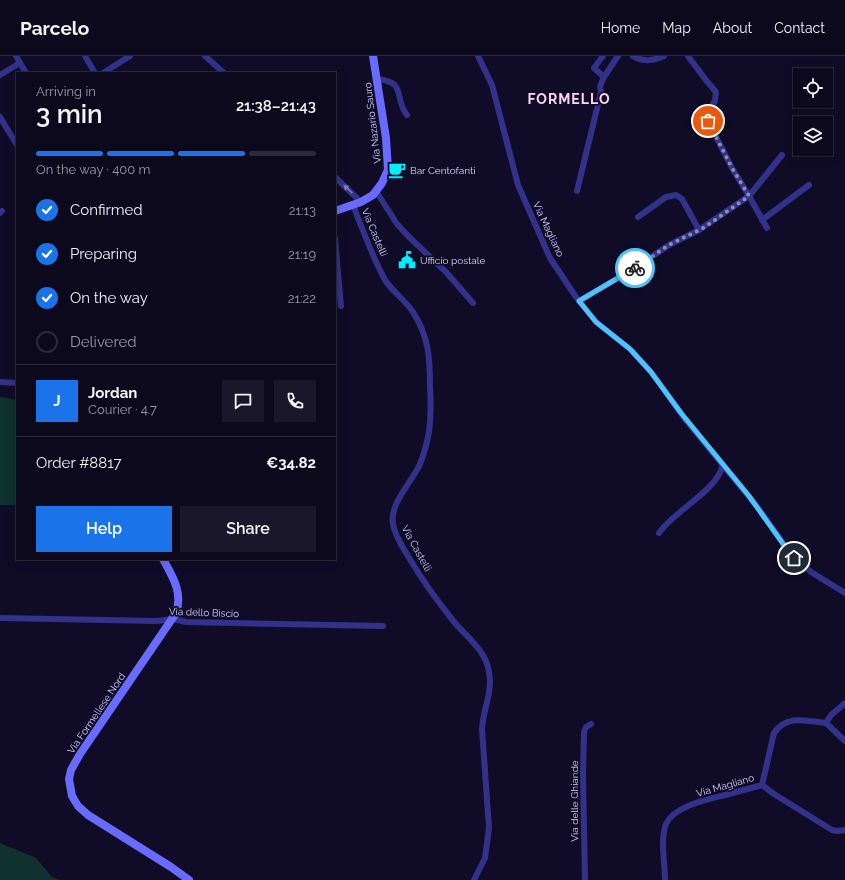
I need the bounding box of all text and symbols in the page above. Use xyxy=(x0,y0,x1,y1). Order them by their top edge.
text: Parcelo xyxy=(20,17,89,39)
text: Home xyxy=(601,20,640,36)
text: Map xyxy=(662,20,691,36)
text: About xyxy=(713,20,752,36)
text: Contact xyxy=(774,20,825,36)
map controls xyxy=(793,68,833,156)
button: locate xyxy=(793,68,833,108)
street label: Via Nazario Sauro xyxy=(362,82,383,164)
text: Arriving in xyxy=(36,84,96,99)
district label: FORMELLO xyxy=(527,91,611,107)
text: 21:38–21:43 xyxy=(236,97,316,115)
text: 3 min xyxy=(36,99,103,129)
pin xyxy=(691,104,725,138)
icon: bag xyxy=(697,110,719,132)
button: layers xyxy=(793,116,833,156)
cafe icon: Bar Centofanti xyxy=(387,160,407,180)
text: On the way · 400 m xyxy=(36,162,150,177)
place label: Bar Centofanti xyxy=(410,165,476,176)
one-way arrow xyxy=(343,185,353,194)
icon: check xyxy=(36,199,58,221)
street label: Via Magliano xyxy=(531,200,566,259)
text: Confirmed xyxy=(70,201,143,219)
text: 21:13 xyxy=(289,203,316,218)
street label: Via Castelli xyxy=(360,207,390,258)
icon: check xyxy=(36,243,58,265)
text: Preparing xyxy=(70,245,137,263)
text: 21:19 xyxy=(288,247,316,262)
courier xyxy=(615,248,655,288)
public building icon: Ufficio postale xyxy=(397,250,417,270)
place label: Ufficio postale xyxy=(420,255,485,266)
icon: bike xyxy=(624,257,646,279)
icon: check xyxy=(36,287,58,309)
text: On the way xyxy=(70,289,148,307)
text: 21:22 xyxy=(288,291,316,306)
text: Delivered xyxy=(70,333,137,351)
button: chat xyxy=(222,380,264,422)
button: phone xyxy=(274,380,316,422)
text: Jordan xyxy=(88,384,137,402)
text: J xyxy=(53,392,61,410)
text: Courier · 4.7 xyxy=(88,402,157,417)
text: Order #8817 xyxy=(36,454,122,472)
text: €34.82 xyxy=(266,454,316,472)
button: Help xyxy=(36,506,172,552)
button: Share xyxy=(180,506,316,552)
street label: Via Castelli xyxy=(399,523,434,573)
pin xyxy=(777,541,811,575)
icon: home xyxy=(783,547,805,569)
street label: Via dello Biscio xyxy=(169,606,239,619)
street label: Via Formellese Nord xyxy=(65,671,127,756)
street label: Via delle Ghiande xyxy=(569,760,580,842)
street label: Via Magliano xyxy=(695,772,755,799)

